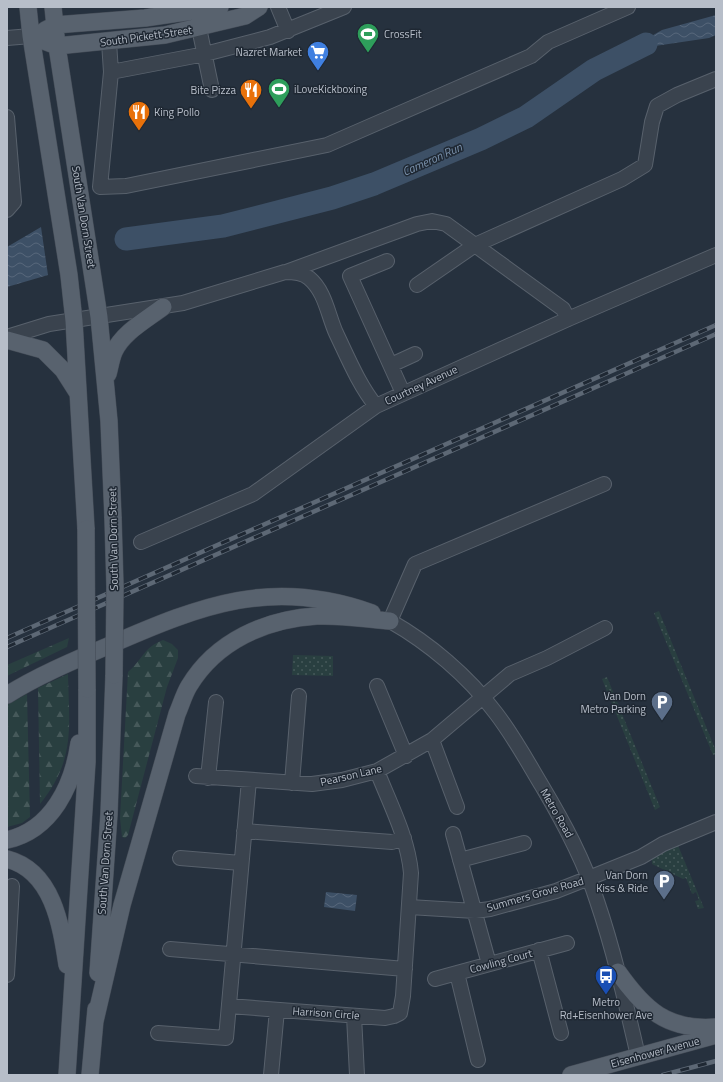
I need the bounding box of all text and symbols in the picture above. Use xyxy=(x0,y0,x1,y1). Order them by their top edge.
sports icon: CrossFit xyxy=(355,21,381,54)
street label: South Pickett Street xyxy=(99,22,193,50)
place label: CrossFit xyxy=(384,26,422,42)
supermarket icon: Nazret Market xyxy=(305,39,331,72)
place label: Nazret Market xyxy=(235,44,302,60)
sports icon: iLoveKickboxing xyxy=(266,76,292,109)
restaurant icon: Bite Pizza xyxy=(238,77,264,110)
place label: iLoveKickboxing xyxy=(294,81,368,97)
place label: Bite Pizza xyxy=(191,82,236,98)
restaurant icon: King Pollo xyxy=(126,99,152,132)
place label: King Pollo xyxy=(154,104,200,120)
water label: Cameron Run xyxy=(399,137,466,181)
street label: South Van Dorn Street xyxy=(68,165,100,269)
street label: Courtney Avenue xyxy=(382,361,460,409)
street label: South Van Dorn Street xyxy=(104,487,122,591)
place label: Van Dorn Metro Parking xyxy=(580,688,646,717)
parking icon: Van Dorn Metro Parking xyxy=(649,689,675,722)
street label: Pearson Lane xyxy=(319,760,384,790)
street label: Metro Road xyxy=(536,785,578,841)
street label: South Van Dorn Street xyxy=(93,811,117,915)
place label: Van Dorn Kiss & Ride xyxy=(596,867,648,896)
parking icon: Van Dorn Kiss & Ride xyxy=(651,868,677,901)
street label: Summers Grove Road xyxy=(485,872,586,916)
street label: Cowling Court xyxy=(468,945,534,977)
bus stop icon: Metro Rd+Eisenhower Ave xyxy=(593,963,619,996)
place label: Metro Rd+Eisenhower Ave xyxy=(560,994,653,1023)
street label: Harrison Circle xyxy=(292,1003,361,1023)
street label: Eisenhower Avenue xyxy=(609,1032,702,1072)

